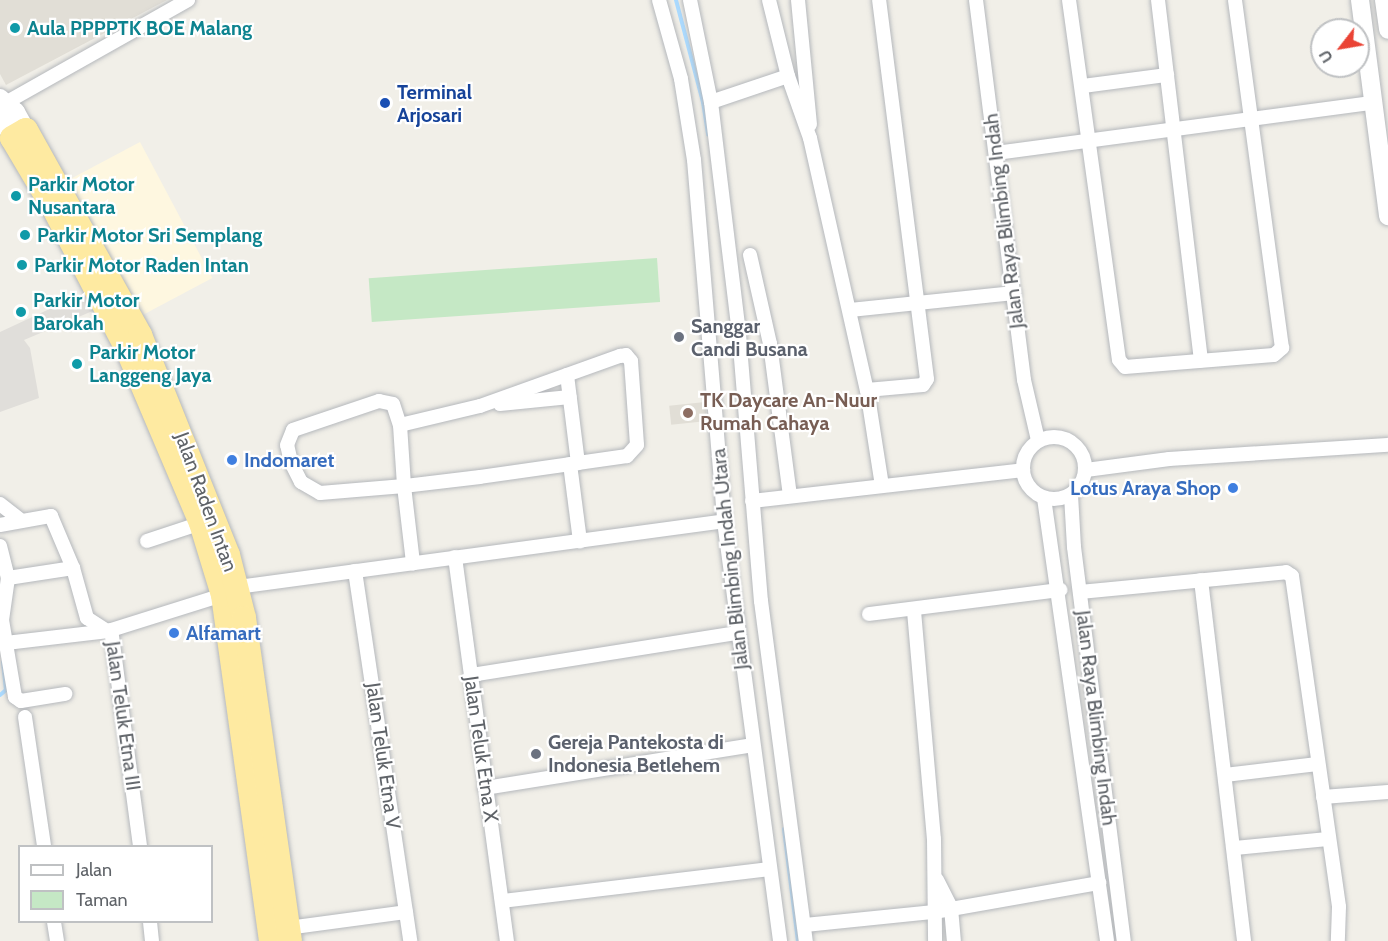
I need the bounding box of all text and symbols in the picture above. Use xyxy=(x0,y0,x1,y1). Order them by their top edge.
place label: Aula PPPPTK BOE Malang xyxy=(27,16,252,40)
north arrow xyxy=(1310,18,1370,78)
marker: Aula PPPPTK BOE Malang xyxy=(8,21,22,35)
text: U xyxy=(1315,47,1337,66)
place label: Terminal Arjosari xyxy=(397,80,472,127)
marker: Terminal Arjosari xyxy=(378,96,392,110)
street label: Jalan Raya Blimbing Indah xyxy=(979,112,1029,330)
place label: Parkir Motor Nusantara xyxy=(28,172,134,219)
marker: Parkir Motor Nusantara xyxy=(9,189,23,203)
place label: Parkir Motor Sri Semplang xyxy=(37,223,262,247)
marker: Parkir Motor Sri Semplang xyxy=(18,228,32,242)
place label: Parkir Motor Raden Intan xyxy=(34,253,249,277)
marker: Parkir Motor Raden Intan xyxy=(15,258,29,272)
place label: Parkir Motor Barokah xyxy=(33,288,139,335)
marker: Parkir Motor Barokah xyxy=(14,305,28,319)
place label: Sanggar Candi Busana xyxy=(691,314,808,361)
marker: Sanggar Candi Busana xyxy=(672,330,686,344)
place label: Parkir Motor Langgeng Jaya xyxy=(89,340,211,387)
marker: Parkir Motor Langgeng Jaya xyxy=(70,357,84,371)
place label: TK Daycare An-Nuur Rumah Cahaya xyxy=(700,389,877,436)
marker: TK Daycare An-Nuur Rumah Cahaya xyxy=(681,406,695,420)
street label: Jalan Raden Intan xyxy=(170,429,242,575)
street label: Jalan Blimbing Indah Utara xyxy=(706,447,754,671)
place label: Indomaret xyxy=(244,448,334,472)
marker: Indomaret xyxy=(225,453,239,467)
place label: Lotus Araya Shop xyxy=(1070,476,1221,500)
marker: Lotus Araya Shop xyxy=(1226,481,1240,495)
street label: Jalan Raya Blimbing Indah xyxy=(1071,609,1121,827)
place label: Alfamart xyxy=(186,621,261,645)
marker: Alfamart xyxy=(167,626,181,640)
street label: Jalan Teluk Etna III xyxy=(101,640,145,792)
street label: Jalan Teluk Etna X xyxy=(459,674,503,824)
street label: Jalan Teluk Etna V xyxy=(361,681,405,831)
place label: Gereja Pantekosta di Indonesia Betlehem xyxy=(548,730,724,777)
marker: Gereja Pantekosta di Indonesia Betlehem xyxy=(529,747,543,761)
legend xyxy=(18,845,213,923)
text: Jalan xyxy=(76,859,112,881)
text: Taman xyxy=(76,889,128,911)

